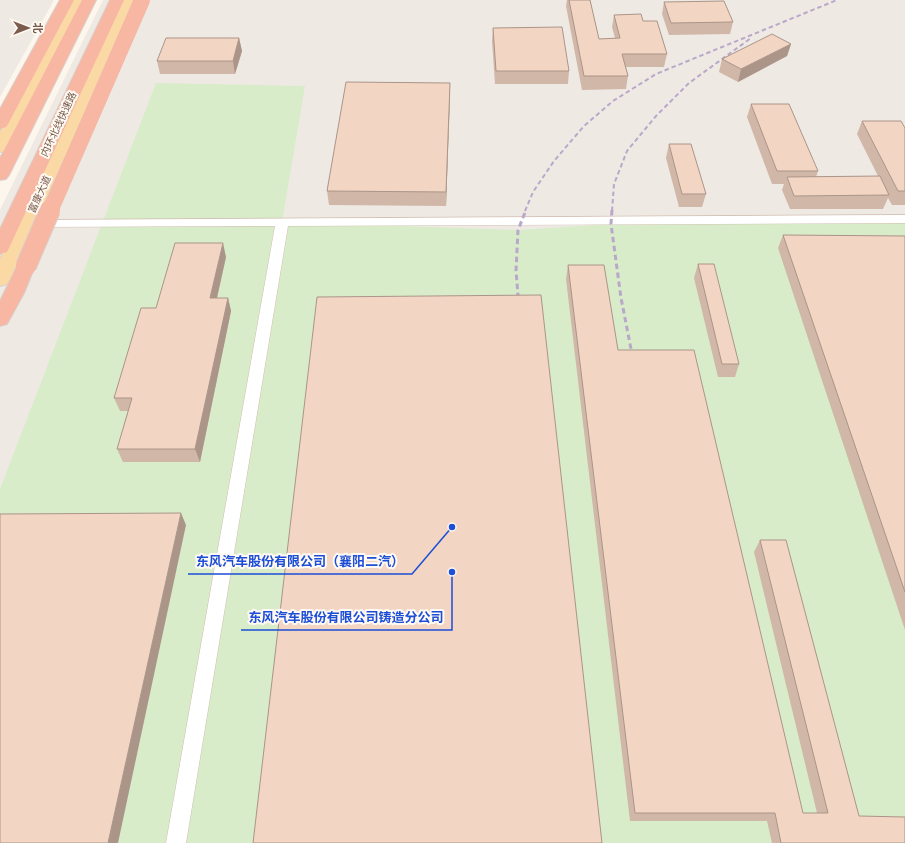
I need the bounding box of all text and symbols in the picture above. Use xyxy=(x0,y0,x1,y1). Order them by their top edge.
north arrow xyxy=(8,8,48,48)
text: 北 xyxy=(31,23,46,34)
street label: 内环北线快速路 xyxy=(37,89,79,159)
street label: 富康大道 xyxy=(24,173,54,215)
callout: 东风汽车股份有限公司（襄阳二汽） xyxy=(188,549,412,574)
text: 东风汽车股份有限公司（襄阳二汽） xyxy=(196,552,404,570)
callout: 东风汽车股份有限公司铸造分公司 xyxy=(241,605,452,630)
text: 东风汽车股份有限公司铸造分公司 xyxy=(248,608,444,626)

